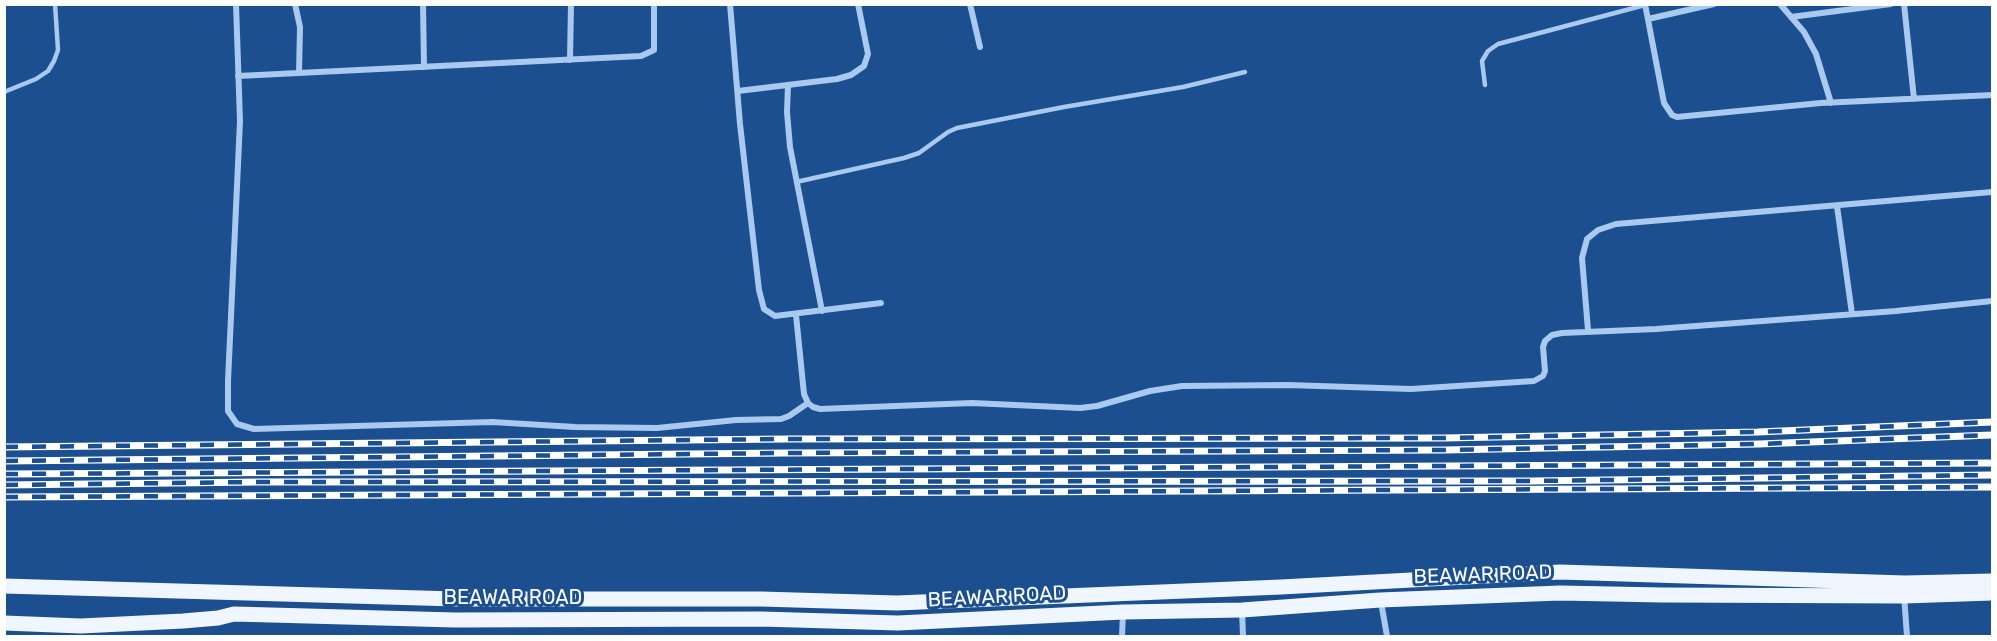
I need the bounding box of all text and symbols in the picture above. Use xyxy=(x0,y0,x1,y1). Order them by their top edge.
street label: BEAWAR ROAD xyxy=(1413,561,1553,589)
street label: BEAWAR ROAD xyxy=(927,581,1067,613)
street label: BEAWAR ROAD xyxy=(444,586,582,610)

